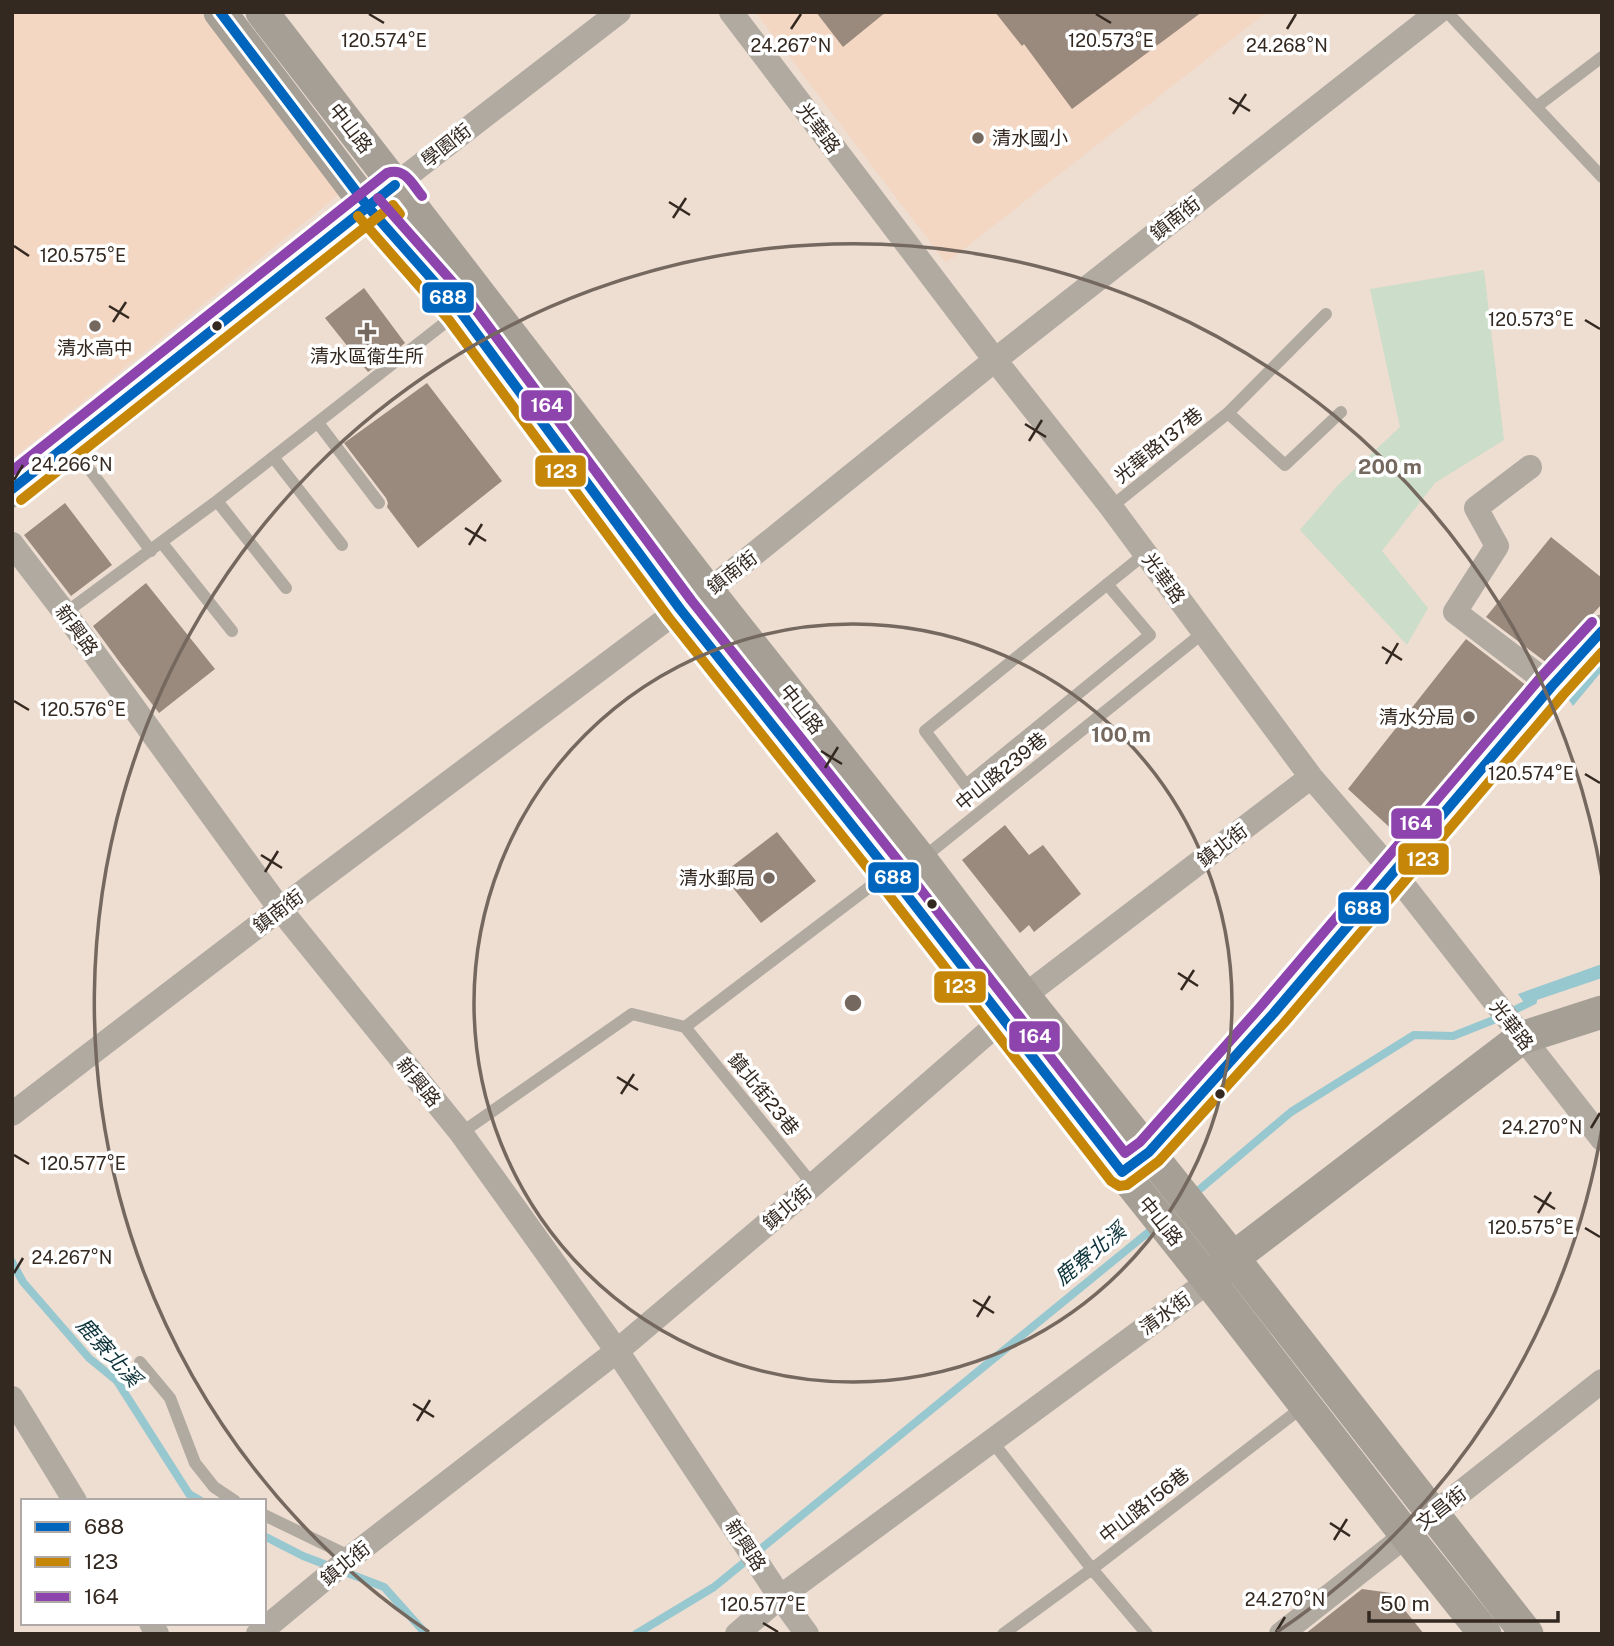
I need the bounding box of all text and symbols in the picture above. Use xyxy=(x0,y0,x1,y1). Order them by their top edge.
text: 120.574°E xyxy=(341,30,427,51)
text: 120.573°E xyxy=(1068,30,1154,51)
text: 24.267°N xyxy=(751,35,831,56)
text: 24.268°N xyxy=(1246,35,1328,56)
street label: 中山路 xyxy=(325,99,377,157)
street label: 光華路 xyxy=(793,99,845,157)
street label: 學園街 xyxy=(417,119,475,171)
place label: 清水國小 xyxy=(992,127,1068,149)
marker: 清水國小 xyxy=(970,130,986,146)
street label: 鎮南街 xyxy=(1146,192,1204,244)
text: 120.575°E xyxy=(40,245,126,266)
line badge: 688 xyxy=(421,281,475,314)
text: 688 xyxy=(429,286,467,308)
text: 120.573°E xyxy=(1488,309,1574,330)
marker: 清水高中 xyxy=(87,318,103,334)
unlabelled marker xyxy=(210,319,224,333)
marker: 清水區衛生所 xyxy=(357,322,377,342)
place label: 清水高中 xyxy=(57,337,133,359)
place label: 清水區衛生所 xyxy=(310,345,424,367)
line badge: 164 xyxy=(520,389,573,422)
text: 164 xyxy=(530,394,564,416)
street label: 光華路137巷 xyxy=(1110,403,1206,487)
text: 24.266°N xyxy=(31,454,113,475)
line badge: 123 xyxy=(534,454,587,488)
text: 200 m xyxy=(1358,454,1422,479)
text: 123 xyxy=(545,460,577,482)
street label: 鎮南街 xyxy=(703,546,761,598)
street label: 光華路 xyxy=(1138,548,1190,608)
street label: 新興路 xyxy=(51,600,103,660)
street label: 中山路 xyxy=(776,680,828,738)
text: 120.576°E xyxy=(40,699,126,720)
place label: 清水分局 xyxy=(1379,706,1455,728)
marker: 清水分局 xyxy=(1461,709,1477,725)
text: 100 m xyxy=(1091,722,1151,747)
street label: 中山路239巷 xyxy=(951,728,1051,814)
text: 120.574°E xyxy=(1488,763,1574,784)
line badge: 164 xyxy=(1390,807,1443,840)
text: 164 xyxy=(1399,812,1433,834)
street label: 鎮北街 xyxy=(1193,819,1251,871)
line badge: 123 xyxy=(1397,842,1450,876)
text: 123 xyxy=(1407,848,1439,870)
line badge: 688 xyxy=(867,861,920,894)
text: 688 xyxy=(874,866,912,888)
place label: 清水郵局 xyxy=(679,867,755,889)
marker: 清水郵局 xyxy=(761,870,777,886)
street label: 鎮南街 xyxy=(249,885,307,937)
line badge: 688 xyxy=(1337,891,1390,925)
unlabelled marker xyxy=(925,897,939,911)
text: 688 xyxy=(1344,897,1382,919)
line badge: 123 xyxy=(933,970,987,1004)
text: 123 xyxy=(944,975,976,997)
centre of rings xyxy=(841,991,865,1015)
street label: 光華路 xyxy=(1486,996,1538,1054)
line badge: 164 xyxy=(1008,1020,1061,1053)
text: 164 xyxy=(1018,1025,1052,1047)
street label: 鎮北街23巷 xyxy=(724,1048,804,1140)
street label: 新興路 xyxy=(393,1053,445,1111)
unlabelled marker xyxy=(1213,1087,1227,1101)
text: 24.270°N xyxy=(1502,1117,1582,1138)
text: 120.577°E xyxy=(40,1153,126,1174)
street label: 鎮北街 xyxy=(758,1180,816,1234)
street label: 中山路 xyxy=(1135,1192,1187,1250)
water label: 鹿寮北溪 xyxy=(1049,1216,1133,1290)
text: 120.575°E xyxy=(1488,1217,1574,1238)
text: 24.267°N xyxy=(32,1247,112,1268)
street label: 清水街 xyxy=(1135,1287,1195,1339)
water label: 鹿寮北溪 xyxy=(72,1312,148,1394)
street label: 中山路156巷 xyxy=(1095,1463,1193,1547)
street label: 文昌街 xyxy=(1412,1482,1470,1534)
legend xyxy=(21,1499,266,1625)
text: 688 xyxy=(84,1514,124,1539)
street label: 新興路 xyxy=(721,1515,771,1575)
street label: 鎮北街 xyxy=(316,1537,374,1589)
text: 123 xyxy=(84,1549,118,1574)
scale bar xyxy=(1369,1580,1558,1624)
text: 164 xyxy=(84,1584,119,1609)
text: 24.270°N xyxy=(1245,1589,1325,1610)
text: 50 m xyxy=(1380,1591,1430,1616)
text: 120.577°E xyxy=(720,1594,806,1615)

